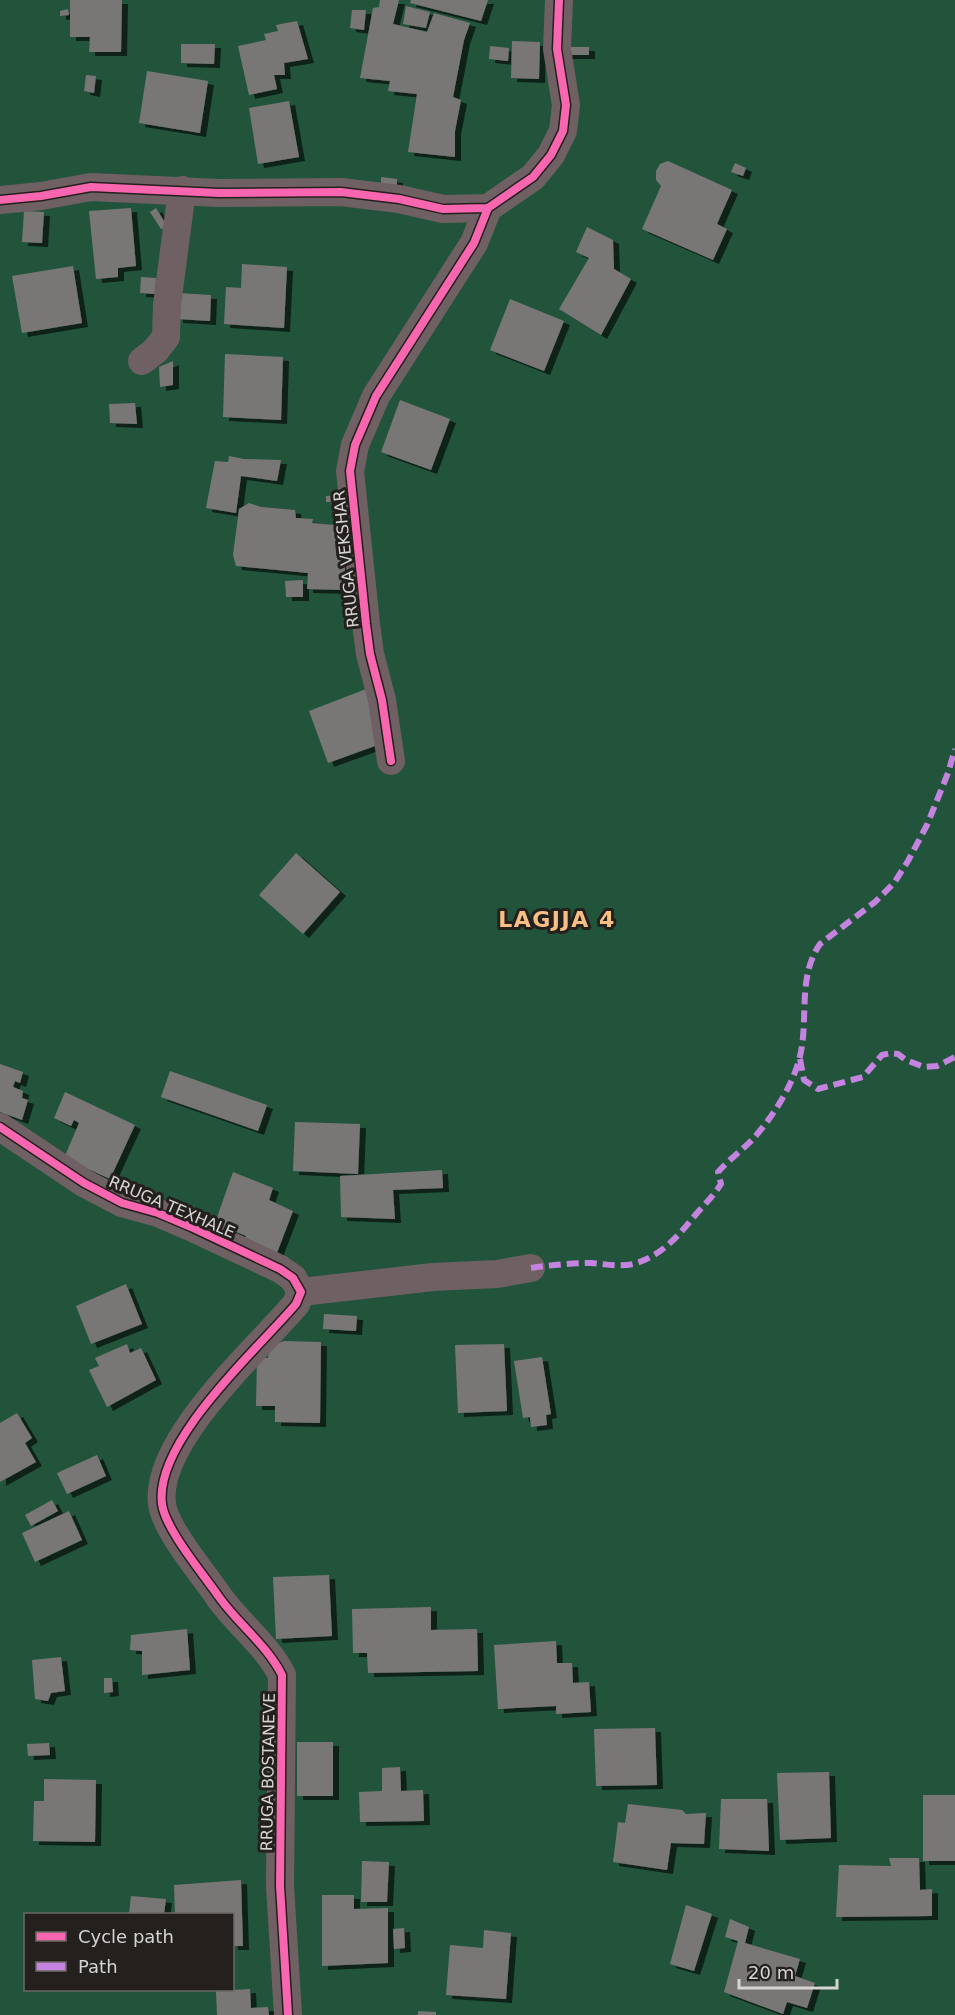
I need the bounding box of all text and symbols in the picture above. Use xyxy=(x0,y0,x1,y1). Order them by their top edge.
street label: RRUGA VEKSHAR xyxy=(329,489,363,629)
district label: LAGJJA 4 xyxy=(498,907,616,932)
street label: RRUGA TEXHALE xyxy=(106,1172,238,1242)
street label: RRUGA BOSTANEVE xyxy=(257,1693,279,1851)
legend xyxy=(24,1913,234,1991)
text: Cycle path xyxy=(78,1926,174,1947)
scale bar xyxy=(739,1952,836,1990)
text: Path xyxy=(78,1956,118,1977)
text: 20 m xyxy=(748,1962,794,1983)

